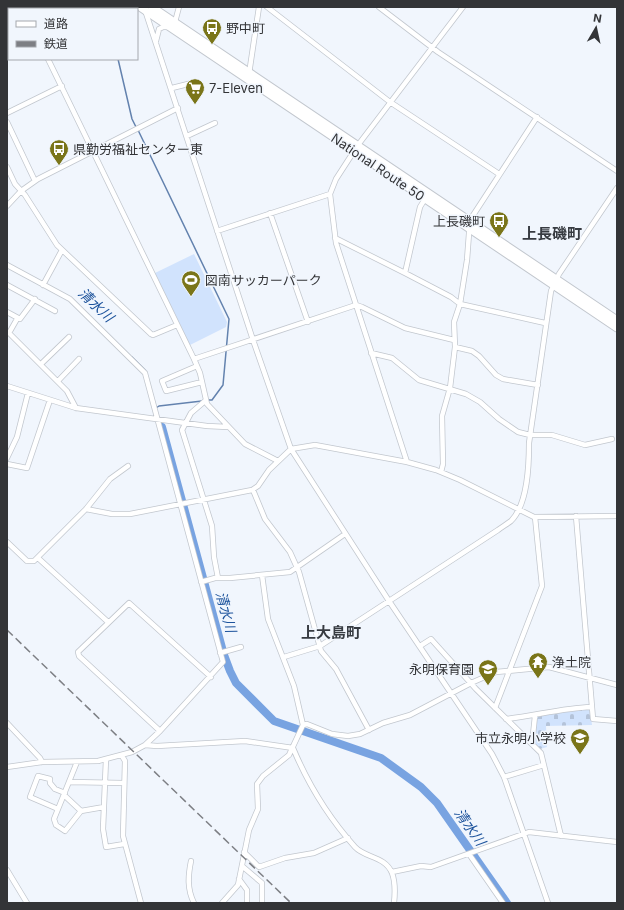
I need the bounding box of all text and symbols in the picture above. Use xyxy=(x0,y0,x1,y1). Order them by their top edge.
legend xyxy=(8,8,138,60)
north arrow xyxy=(576,8,616,48)
text: N xyxy=(592,11,603,26)
text: 道路 xyxy=(44,16,68,31)
bus stop icon: 野中町 xyxy=(201,17,223,45)
place label: 野中町 xyxy=(226,20,265,36)
text: 鉄道 xyxy=(44,36,68,51)
supermarket icon: 7-Eleven xyxy=(184,77,206,105)
place label: 7-Eleven xyxy=(209,80,263,96)
street label: National Route 50 xyxy=(328,130,428,204)
bus stop icon: 県勤労福祉センター東 xyxy=(48,138,70,166)
place label: 県勤労福祉センター東 xyxy=(73,141,203,157)
bus stop icon: 上長磯町 xyxy=(488,210,510,238)
place label: 上長磯町 xyxy=(433,213,485,229)
district label: 上長磯町 xyxy=(522,224,582,243)
sports icon: 図南サッカーパーク xyxy=(180,269,202,297)
place label: 図南サッカーパーク xyxy=(205,272,322,288)
water label: 清水川 xyxy=(75,284,119,327)
water label: 清水川 xyxy=(213,589,241,636)
district label: 上大島町 xyxy=(301,623,361,642)
temple icon: 浄土院 xyxy=(527,651,549,679)
place label: 浄土院 xyxy=(552,654,591,670)
school or university icon: 永明保育園 xyxy=(477,658,499,686)
place label: 永明保育園 xyxy=(409,661,474,677)
school or university icon: 市立永明小学校 xyxy=(569,727,591,755)
place label: 市立永明小学校 xyxy=(475,730,566,746)
water label: 清水川 xyxy=(451,805,491,850)

